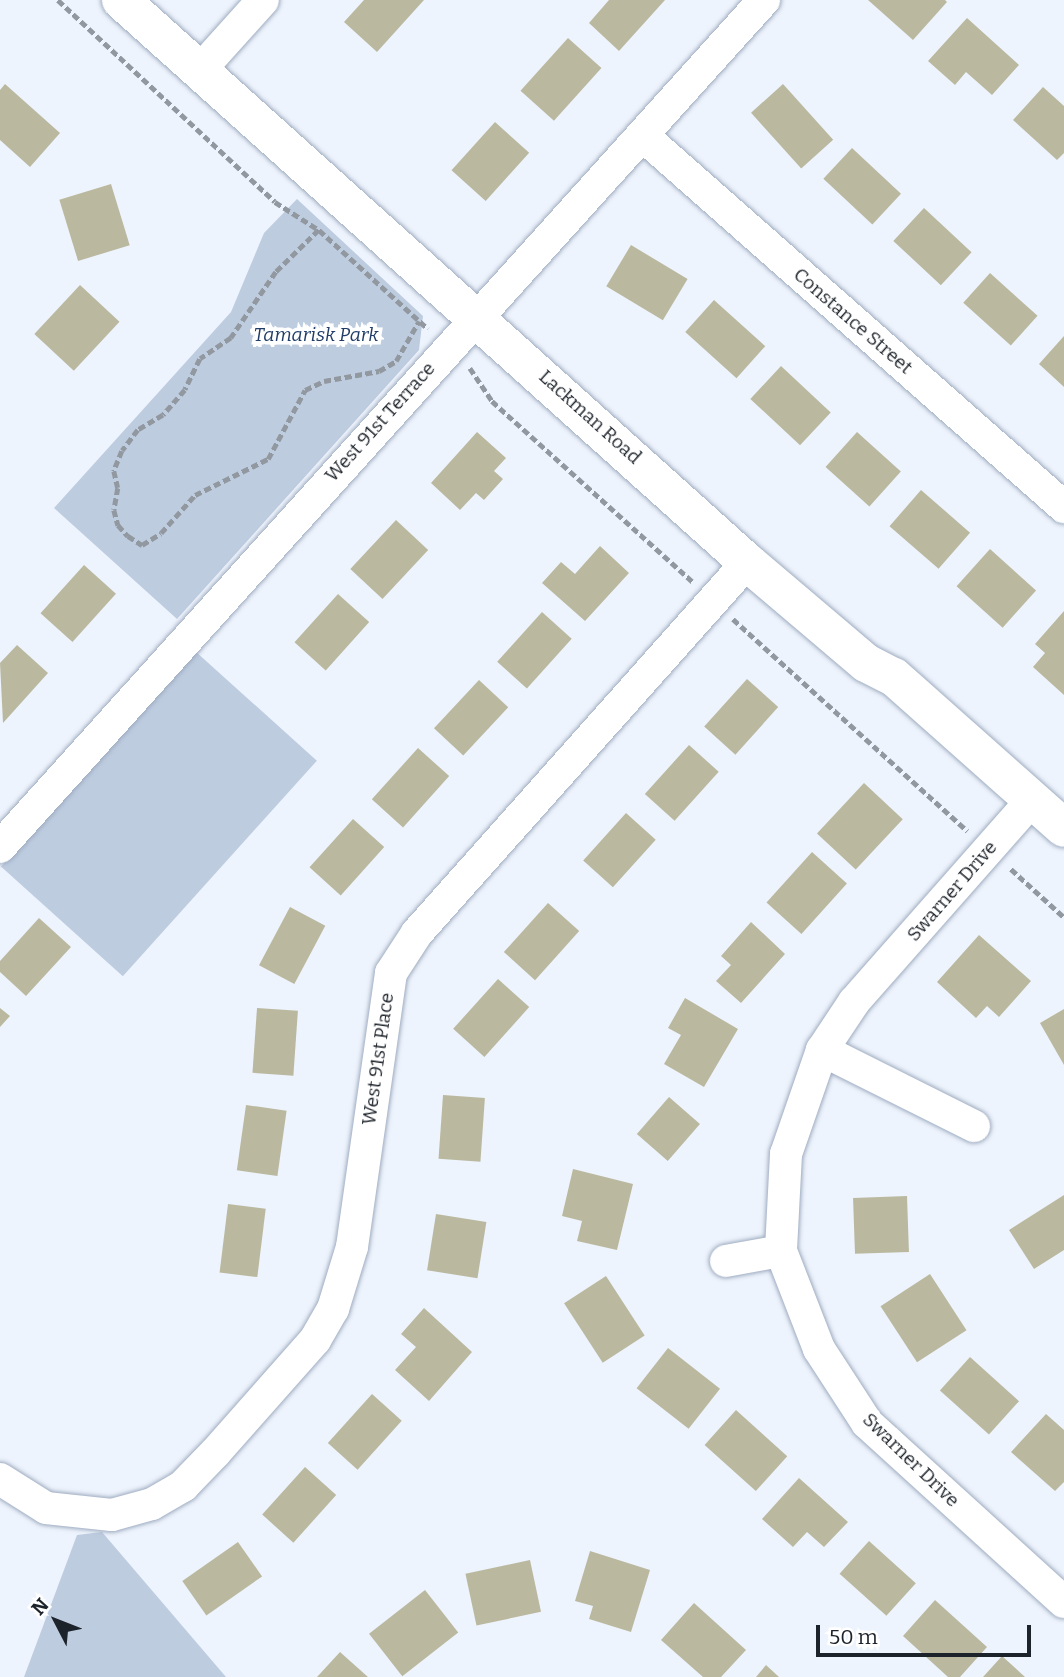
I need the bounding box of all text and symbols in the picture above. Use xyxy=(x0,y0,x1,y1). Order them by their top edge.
street label: Constance Street xyxy=(789,263,917,379)
park label: Tamarisk Park xyxy=(253,324,379,346)
street label: West 91st Terrace xyxy=(320,357,440,487)
street label: Lackman Road xyxy=(534,365,646,469)
street label: Swarner Drive xyxy=(902,836,1002,946)
street label: West 91st Place xyxy=(357,991,399,1127)
street label: Swarner Drive xyxy=(858,1408,964,1512)
north arrow xyxy=(21,1586,91,1656)
text: N xyxy=(27,1593,53,1620)
scale bar xyxy=(819,1610,1034,1654)
text: 50 m xyxy=(829,1624,878,1650)

